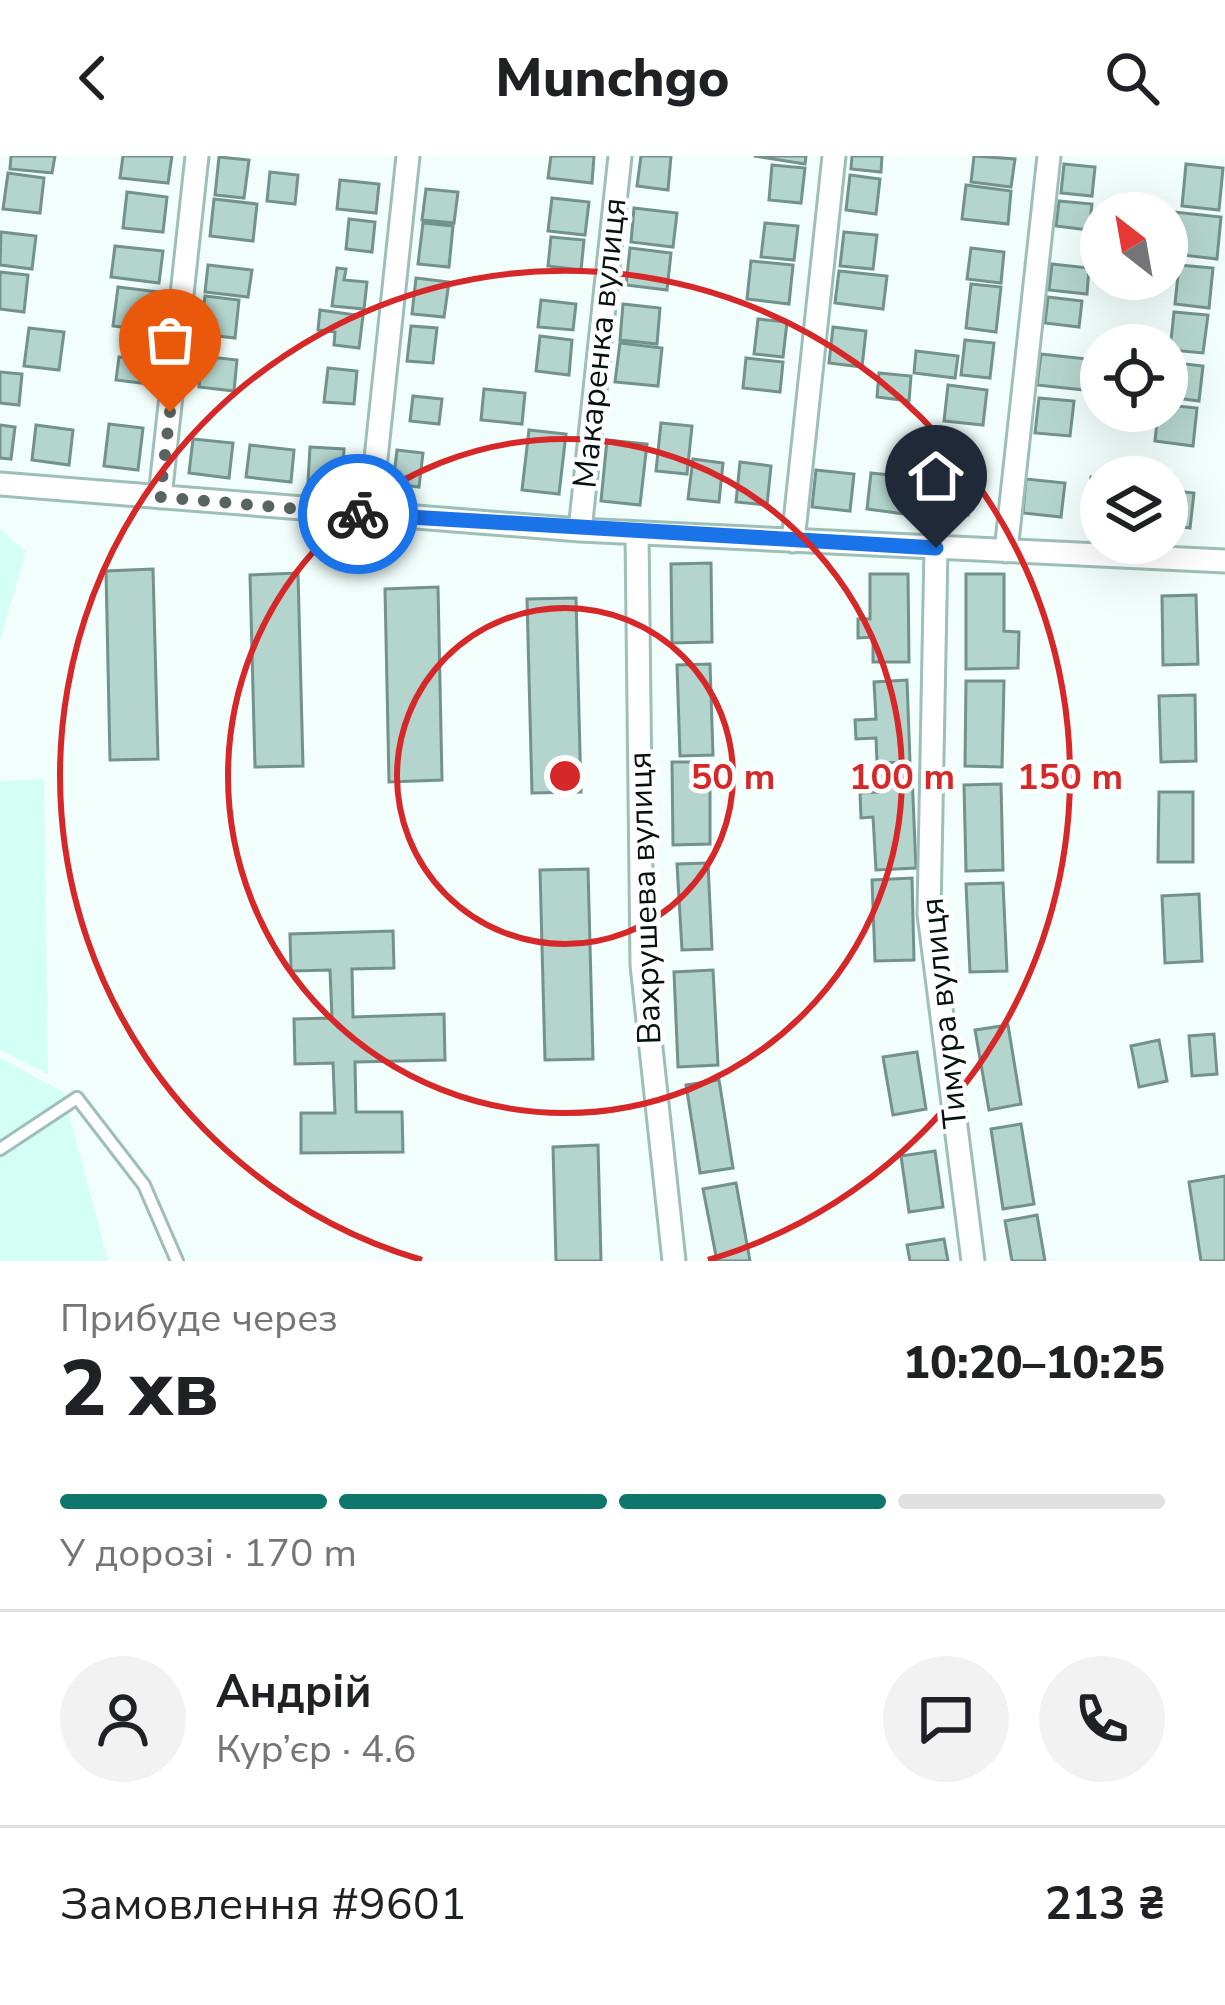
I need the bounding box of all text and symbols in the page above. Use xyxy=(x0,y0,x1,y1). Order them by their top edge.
text: Munchgo xyxy=(495,41,730,115)
icon: back xyxy=(60,45,126,111)
icon: search xyxy=(1099,45,1165,111)
north arrow xyxy=(1080,192,1188,300)
map controls xyxy=(1080,192,1188,564)
street label: Макаренка вулиця xyxy=(562,196,638,490)
pin xyxy=(119,289,221,412)
icon: bag xyxy=(137,307,203,373)
button: locate xyxy=(1080,324,1188,432)
pin xyxy=(885,425,987,548)
icon: home xyxy=(903,443,969,509)
courier xyxy=(298,454,418,574)
button: layers xyxy=(1080,456,1188,564)
icon: bike xyxy=(325,481,391,547)
street label: Вахрушева вулиця xyxy=(617,751,673,1045)
text: 50 m xyxy=(691,753,775,802)
text: 100 m xyxy=(849,753,955,802)
text: 150 m xyxy=(1017,753,1123,802)
centre of rings xyxy=(544,755,586,797)
street label: Тимура вулиця xyxy=(910,895,978,1131)
text: Прибуде через xyxy=(60,1292,338,1345)
text: 10:20–10:25 xyxy=(903,1333,1165,1394)
text: 2 хв xyxy=(60,1336,219,1443)
text: У дорозі · 170 m xyxy=(60,1527,357,1580)
button: person xyxy=(60,1656,186,1782)
button: chat xyxy=(883,1656,1009,1782)
button: phone xyxy=(1039,1656,1165,1782)
text: Андрій xyxy=(216,1662,372,1723)
text: Кур’єр · 4.6 xyxy=(216,1723,417,1776)
text: Замовлення #9601 xyxy=(60,1874,467,1935)
text: 213 ₴ xyxy=(1045,1874,1165,1935)

